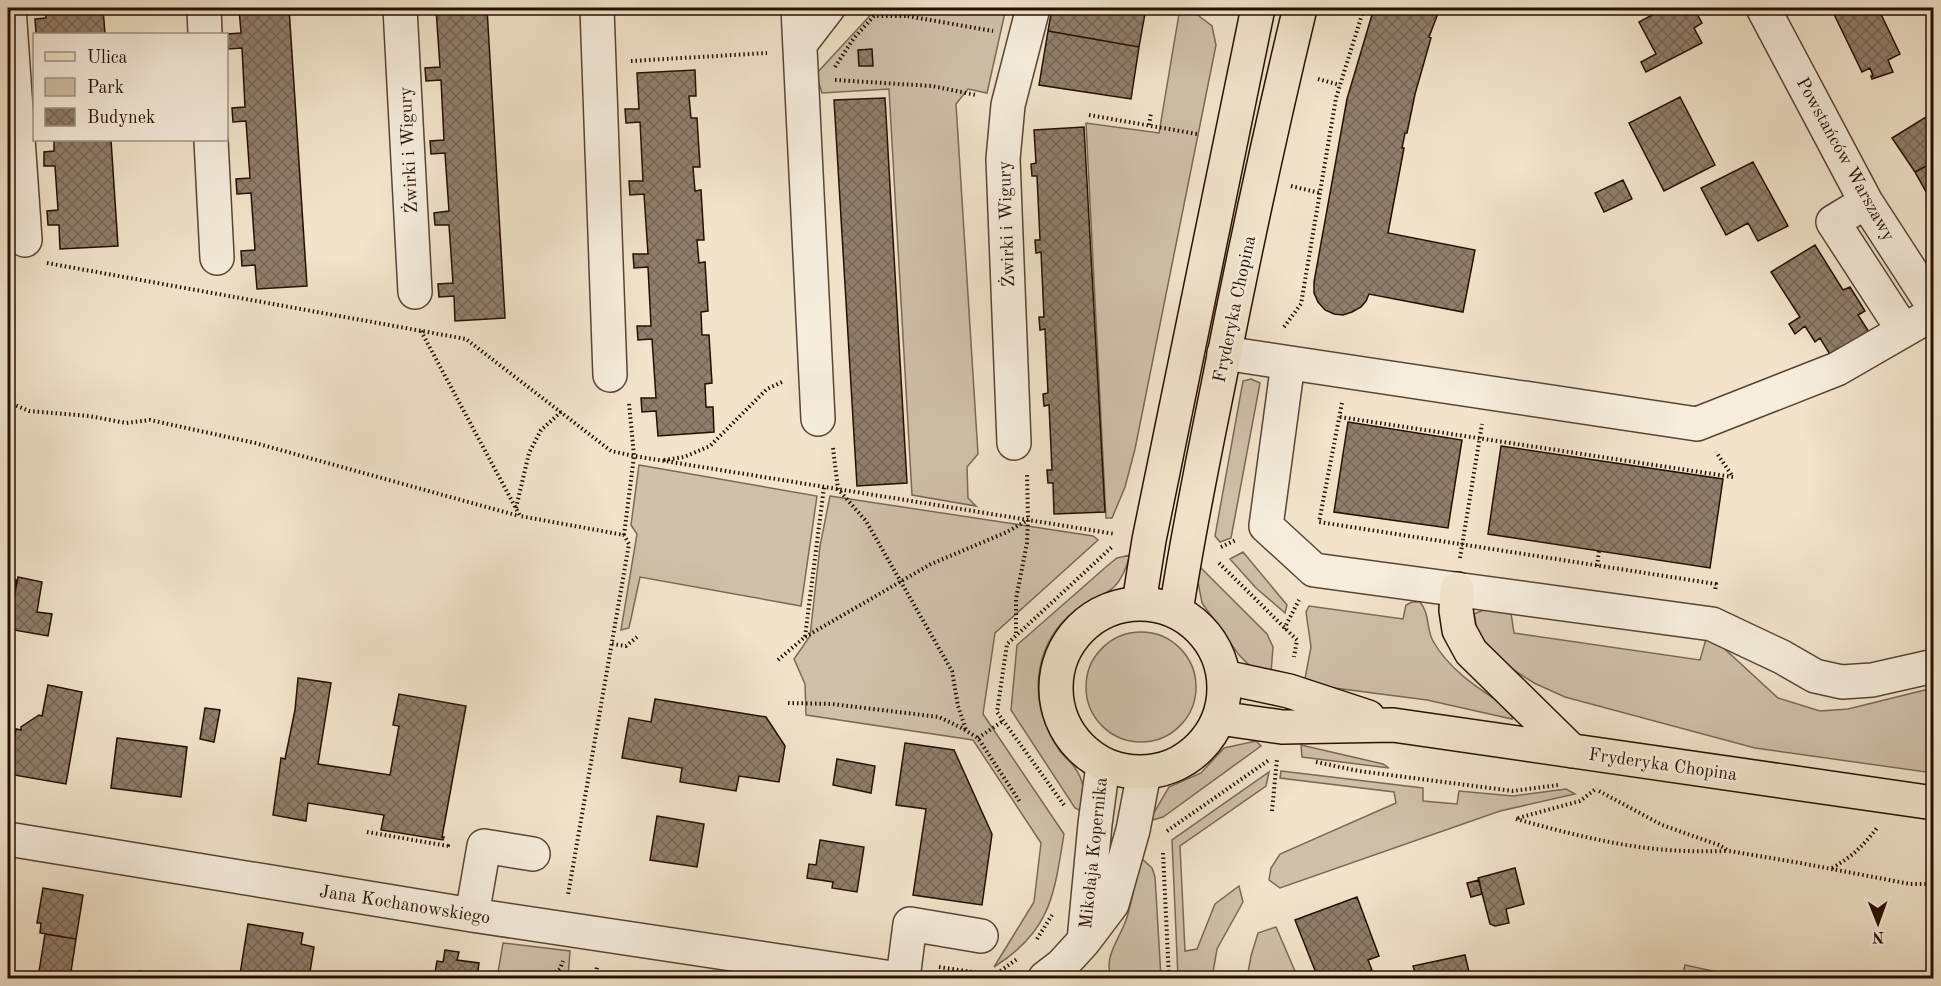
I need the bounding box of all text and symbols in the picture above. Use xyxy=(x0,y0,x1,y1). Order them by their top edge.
legend xyxy=(33,33,228,141)
text: Ulica xyxy=(87,49,128,67)
street label: Powstańców Warszawy xyxy=(1793,75,1898,245)
text: Park xyxy=(87,79,124,97)
street label: Żwirki i Wigury xyxy=(394,86,421,214)
text: Budynek xyxy=(87,109,155,127)
street label: Żwirki i Wigury xyxy=(993,160,1018,288)
street label: Fryderyka Chopina xyxy=(1211,234,1259,384)
street label: Fryderyka Chopina xyxy=(1587,746,1738,784)
street label: Mikołaja Kopernika xyxy=(1077,776,1111,930)
street label: Jana Kochanowskiego xyxy=(318,883,492,927)
north arrow xyxy=(1848,893,1908,953)
text: N xyxy=(1871,928,1884,944)

